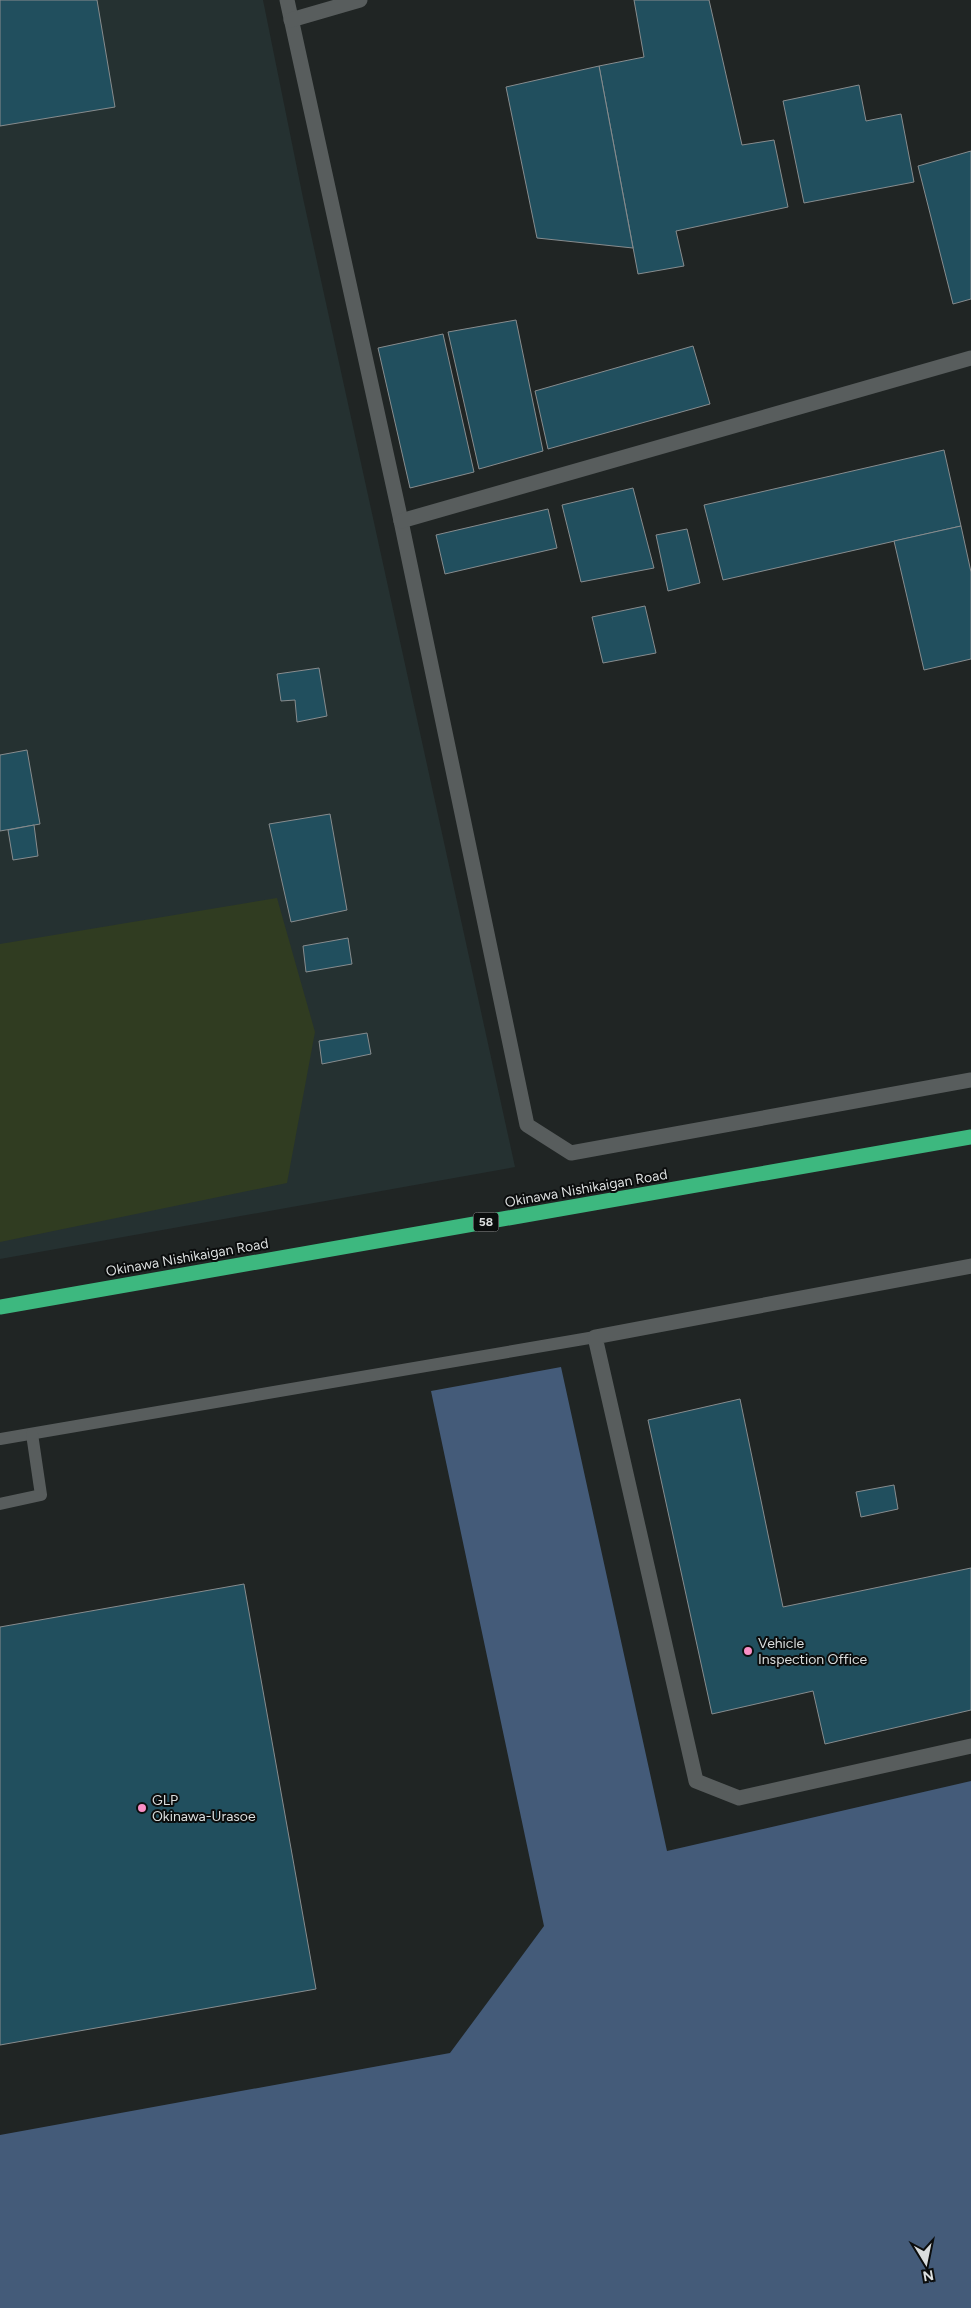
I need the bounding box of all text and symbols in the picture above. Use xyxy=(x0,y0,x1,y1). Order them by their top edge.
street label: Okinawa Nishikaigan Road xyxy=(504,1166,669,1211)
road number: 58 xyxy=(474,1212,498,1232)
street label: Okinawa Nishikaigan Road xyxy=(105,1235,270,1280)
place label: Vehicle Inspection Office xyxy=(758,1635,868,1668)
marker: Vehicle Inspection Office xyxy=(742,1645,754,1657)
place label: GLP Okinawa-Urasoe xyxy=(152,1792,256,1825)
marker: GLP Okinawa-Urasoe xyxy=(136,1802,148,1814)
north arrow xyxy=(901,2238,951,2288)
text: N xyxy=(921,2266,935,2285)

